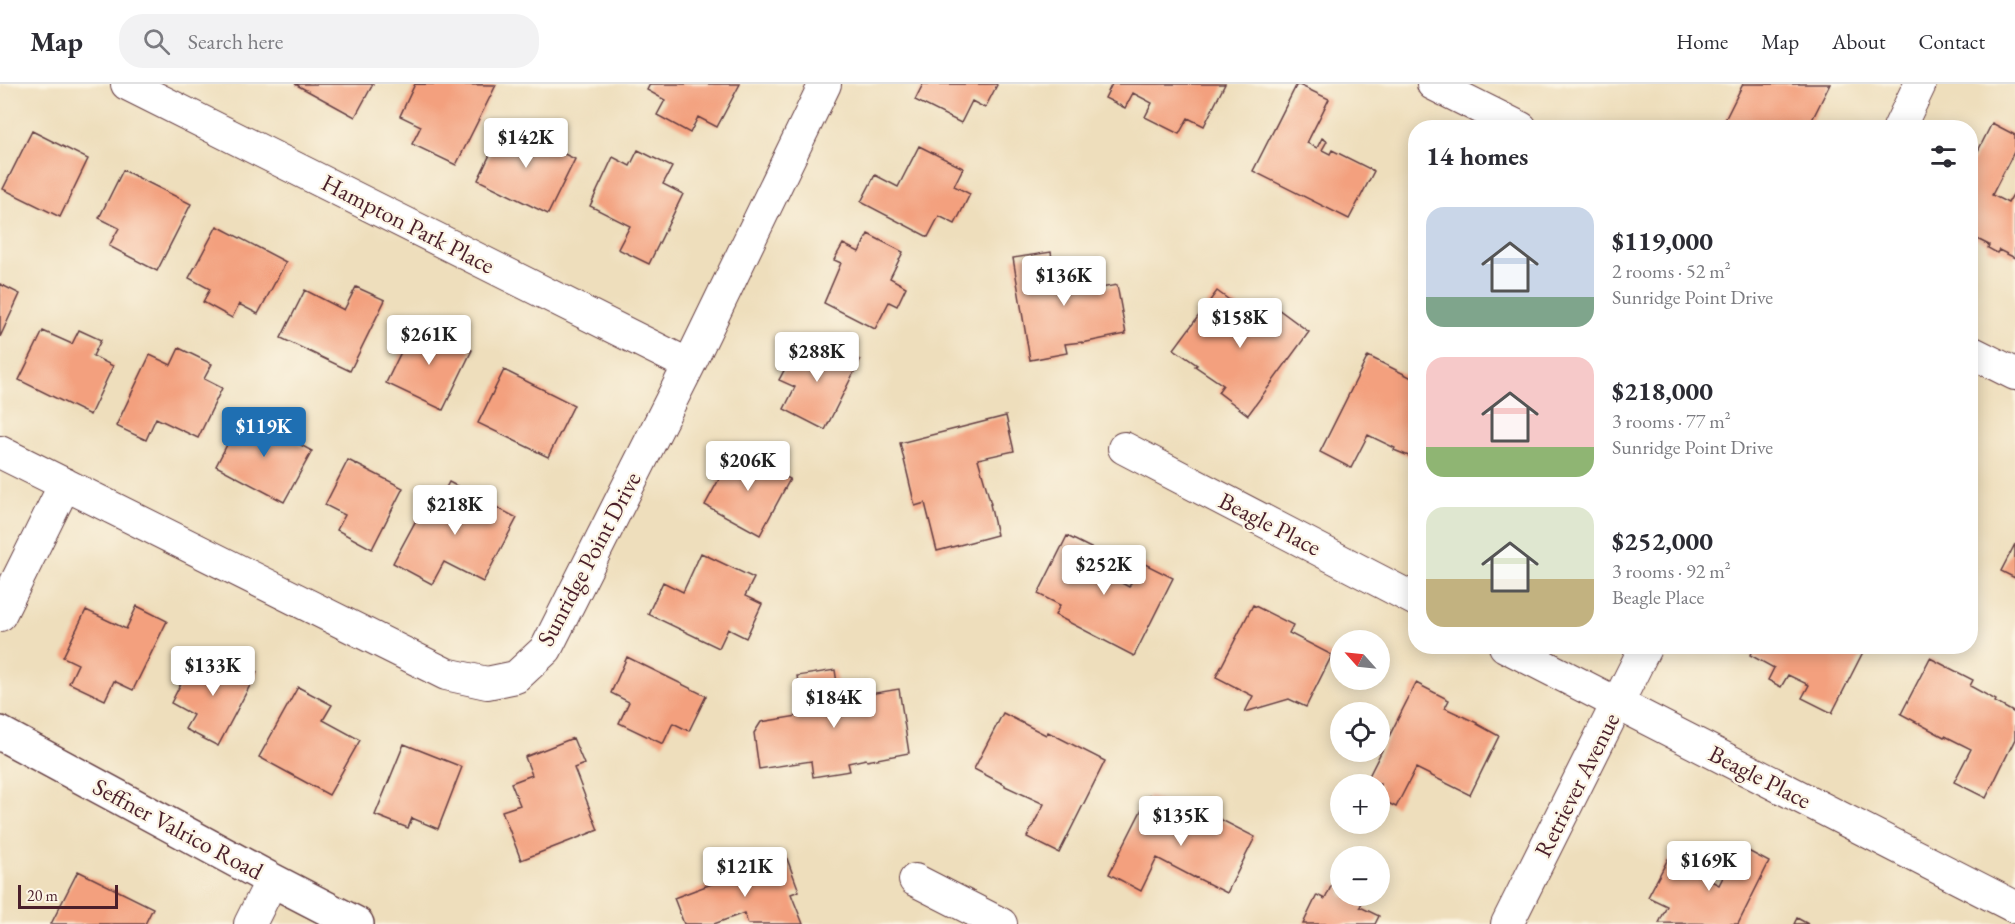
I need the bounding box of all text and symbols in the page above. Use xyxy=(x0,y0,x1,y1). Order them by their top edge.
search box xyxy=(119,14,539,68)
text: Map xyxy=(30,23,83,59)
icon: search xyxy=(140,25,173,58)
text: Search here xyxy=(188,27,283,56)
text: Home xyxy=(1676,28,1728,55)
text: Map xyxy=(1761,28,1799,55)
text: About xyxy=(1832,28,1885,55)
text: Contact xyxy=(1918,28,1985,55)
pin: $142K xyxy=(484,118,568,169)
text: $142K xyxy=(498,124,554,150)
text: 14 homes xyxy=(1426,139,1528,173)
icon: filters xyxy=(1927,140,1960,173)
street label: Hampton Park Place xyxy=(317,167,500,280)
text: $119,000 xyxy=(1612,224,1713,258)
icon: home xyxy=(1474,231,1546,303)
pin: $136K xyxy=(1022,256,1106,307)
text: 2 rooms · 52 m² xyxy=(1612,258,1731,284)
text: $136K xyxy=(1036,262,1092,288)
text: Sunridge Point Drive xyxy=(1612,284,1773,310)
pin: $158K xyxy=(1198,298,1282,349)
text: $158K xyxy=(1212,304,1268,330)
pin: $261K xyxy=(387,315,471,366)
text: $261K xyxy=(401,321,457,347)
pin: $288K xyxy=(775,332,859,383)
text: $288K xyxy=(789,338,845,364)
text: $218,000 xyxy=(1612,374,1713,408)
icon: home xyxy=(1474,381,1546,453)
pin: $119K xyxy=(222,407,306,458)
text: 3 rooms · 77 m² xyxy=(1612,408,1731,434)
text: $119K xyxy=(236,413,292,439)
text: Sunridge Point Drive xyxy=(1612,434,1773,460)
pin: $206K xyxy=(706,441,790,492)
text: $206K xyxy=(720,447,776,473)
street label: Sunridge Point Drive xyxy=(530,466,648,651)
pin: $218K xyxy=(413,485,497,536)
street label: Beagle Place xyxy=(1214,485,1327,562)
text: $218K xyxy=(427,491,483,517)
text: $252,000 xyxy=(1612,524,1713,558)
icon: home xyxy=(1474,531,1546,603)
pin: $252K xyxy=(1062,545,1146,596)
text: $252K xyxy=(1076,551,1132,577)
text: 3 rooms · 92 m² xyxy=(1612,558,1731,584)
text: Beagle Place xyxy=(1612,584,1704,610)
north arrow xyxy=(1330,630,1390,690)
map controls xyxy=(1330,630,1390,906)
pin: $133K xyxy=(171,646,255,697)
text: $133K xyxy=(185,652,241,678)
pin: $184K xyxy=(792,678,876,729)
text: $184K xyxy=(806,684,862,710)
button: locate xyxy=(1330,702,1390,762)
street label: Retriever Avenue xyxy=(1527,707,1626,862)
street label: Beagle Place xyxy=(1704,738,1817,815)
street label: Seffner Valrico Road xyxy=(88,771,269,887)
button: + xyxy=(1330,774,1390,834)
pin: $135K xyxy=(1139,796,1223,847)
text: $135K xyxy=(1153,802,1209,828)
pin: $169K xyxy=(1667,841,1751,892)
button: − xyxy=(1330,846,1390,906)
pin: $121K xyxy=(703,847,787,898)
text: $169K xyxy=(1681,847,1737,873)
text: $121K xyxy=(717,853,773,879)
scale bar xyxy=(18,882,118,910)
text: 20 m xyxy=(27,885,58,906)

